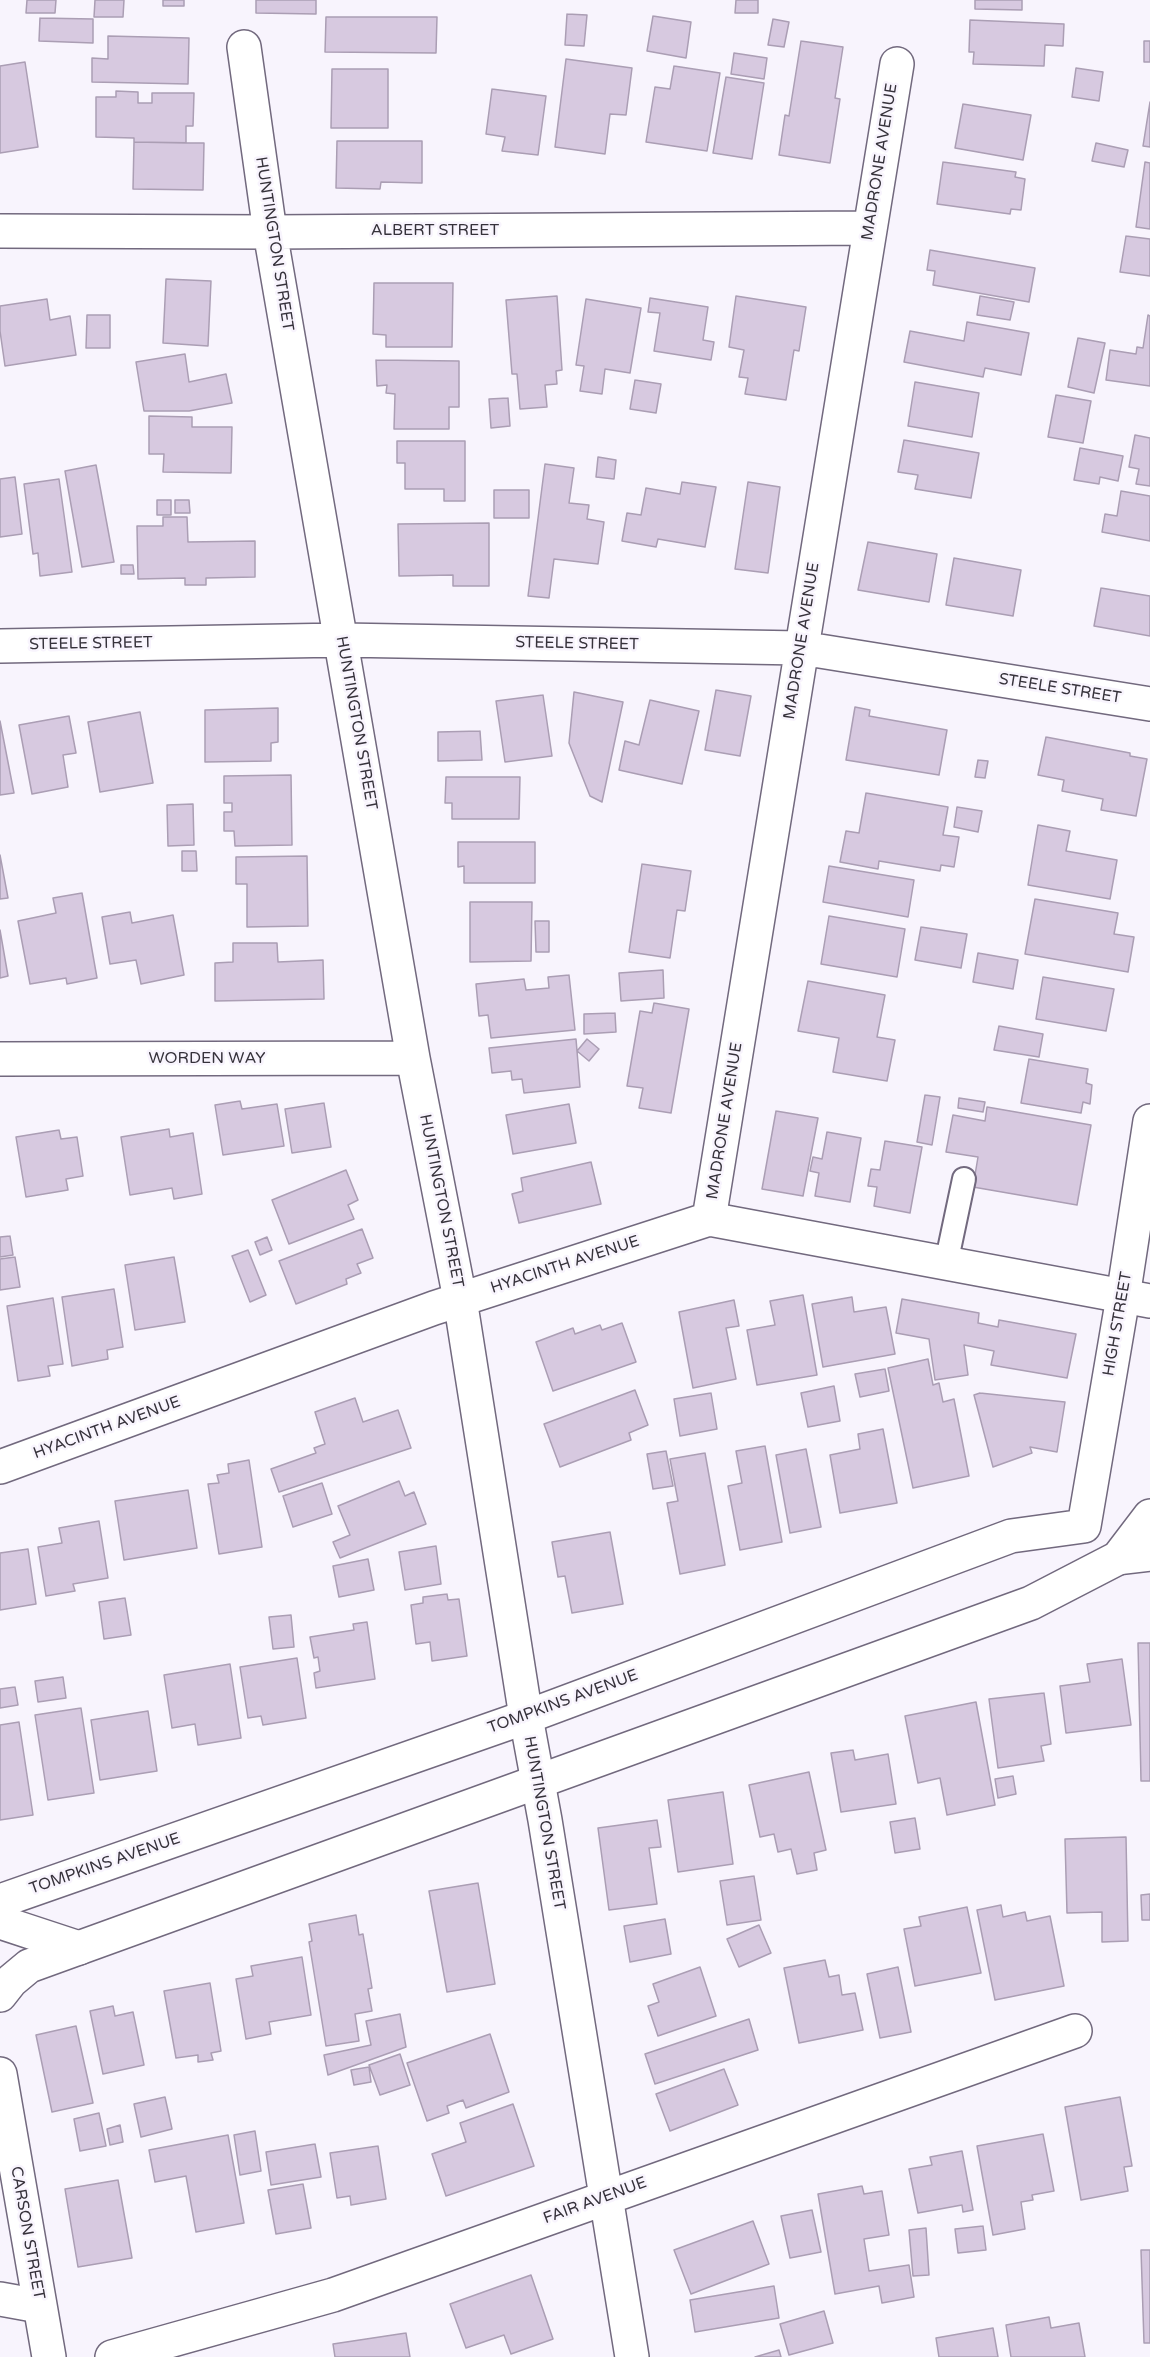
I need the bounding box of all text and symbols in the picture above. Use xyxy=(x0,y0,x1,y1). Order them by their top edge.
street label: MADRONE AVENUE xyxy=(858,82,902,242)
street label: HUNTINGTON STREET xyxy=(251,155,297,333)
street label: ALBERT STREET xyxy=(371,221,499,241)
street label: MADRONE AVENUE xyxy=(780,561,824,721)
street label: STEELE STREET xyxy=(29,633,153,655)
street label: STEELE STREET xyxy=(515,633,639,655)
street label: HUNTINGTON STREET xyxy=(331,635,381,811)
street label: STEELE STREET xyxy=(997,670,1123,708)
street label: MADRONE AVENUE xyxy=(703,1041,747,1201)
street label: WORDEN WAY xyxy=(148,1049,266,1069)
street label: HUNTINGTON STREET xyxy=(415,1113,467,1289)
street label: HYACINTH AVENUE xyxy=(488,1232,642,1298)
street label: HIGH STREET xyxy=(1099,1270,1137,1378)
street label: HYACINTH AVENUE xyxy=(31,1392,183,1464)
street label: TOMPKINS AVENUE xyxy=(485,1666,641,1738)
street label: HUNTINGTON STREET xyxy=(519,1735,569,1911)
street label: TOMPKINS AVENUE xyxy=(27,1829,183,1899)
street label: CARSON STREET xyxy=(6,2165,48,2301)
street label: FAIR AVENUE xyxy=(541,2173,649,2229)

